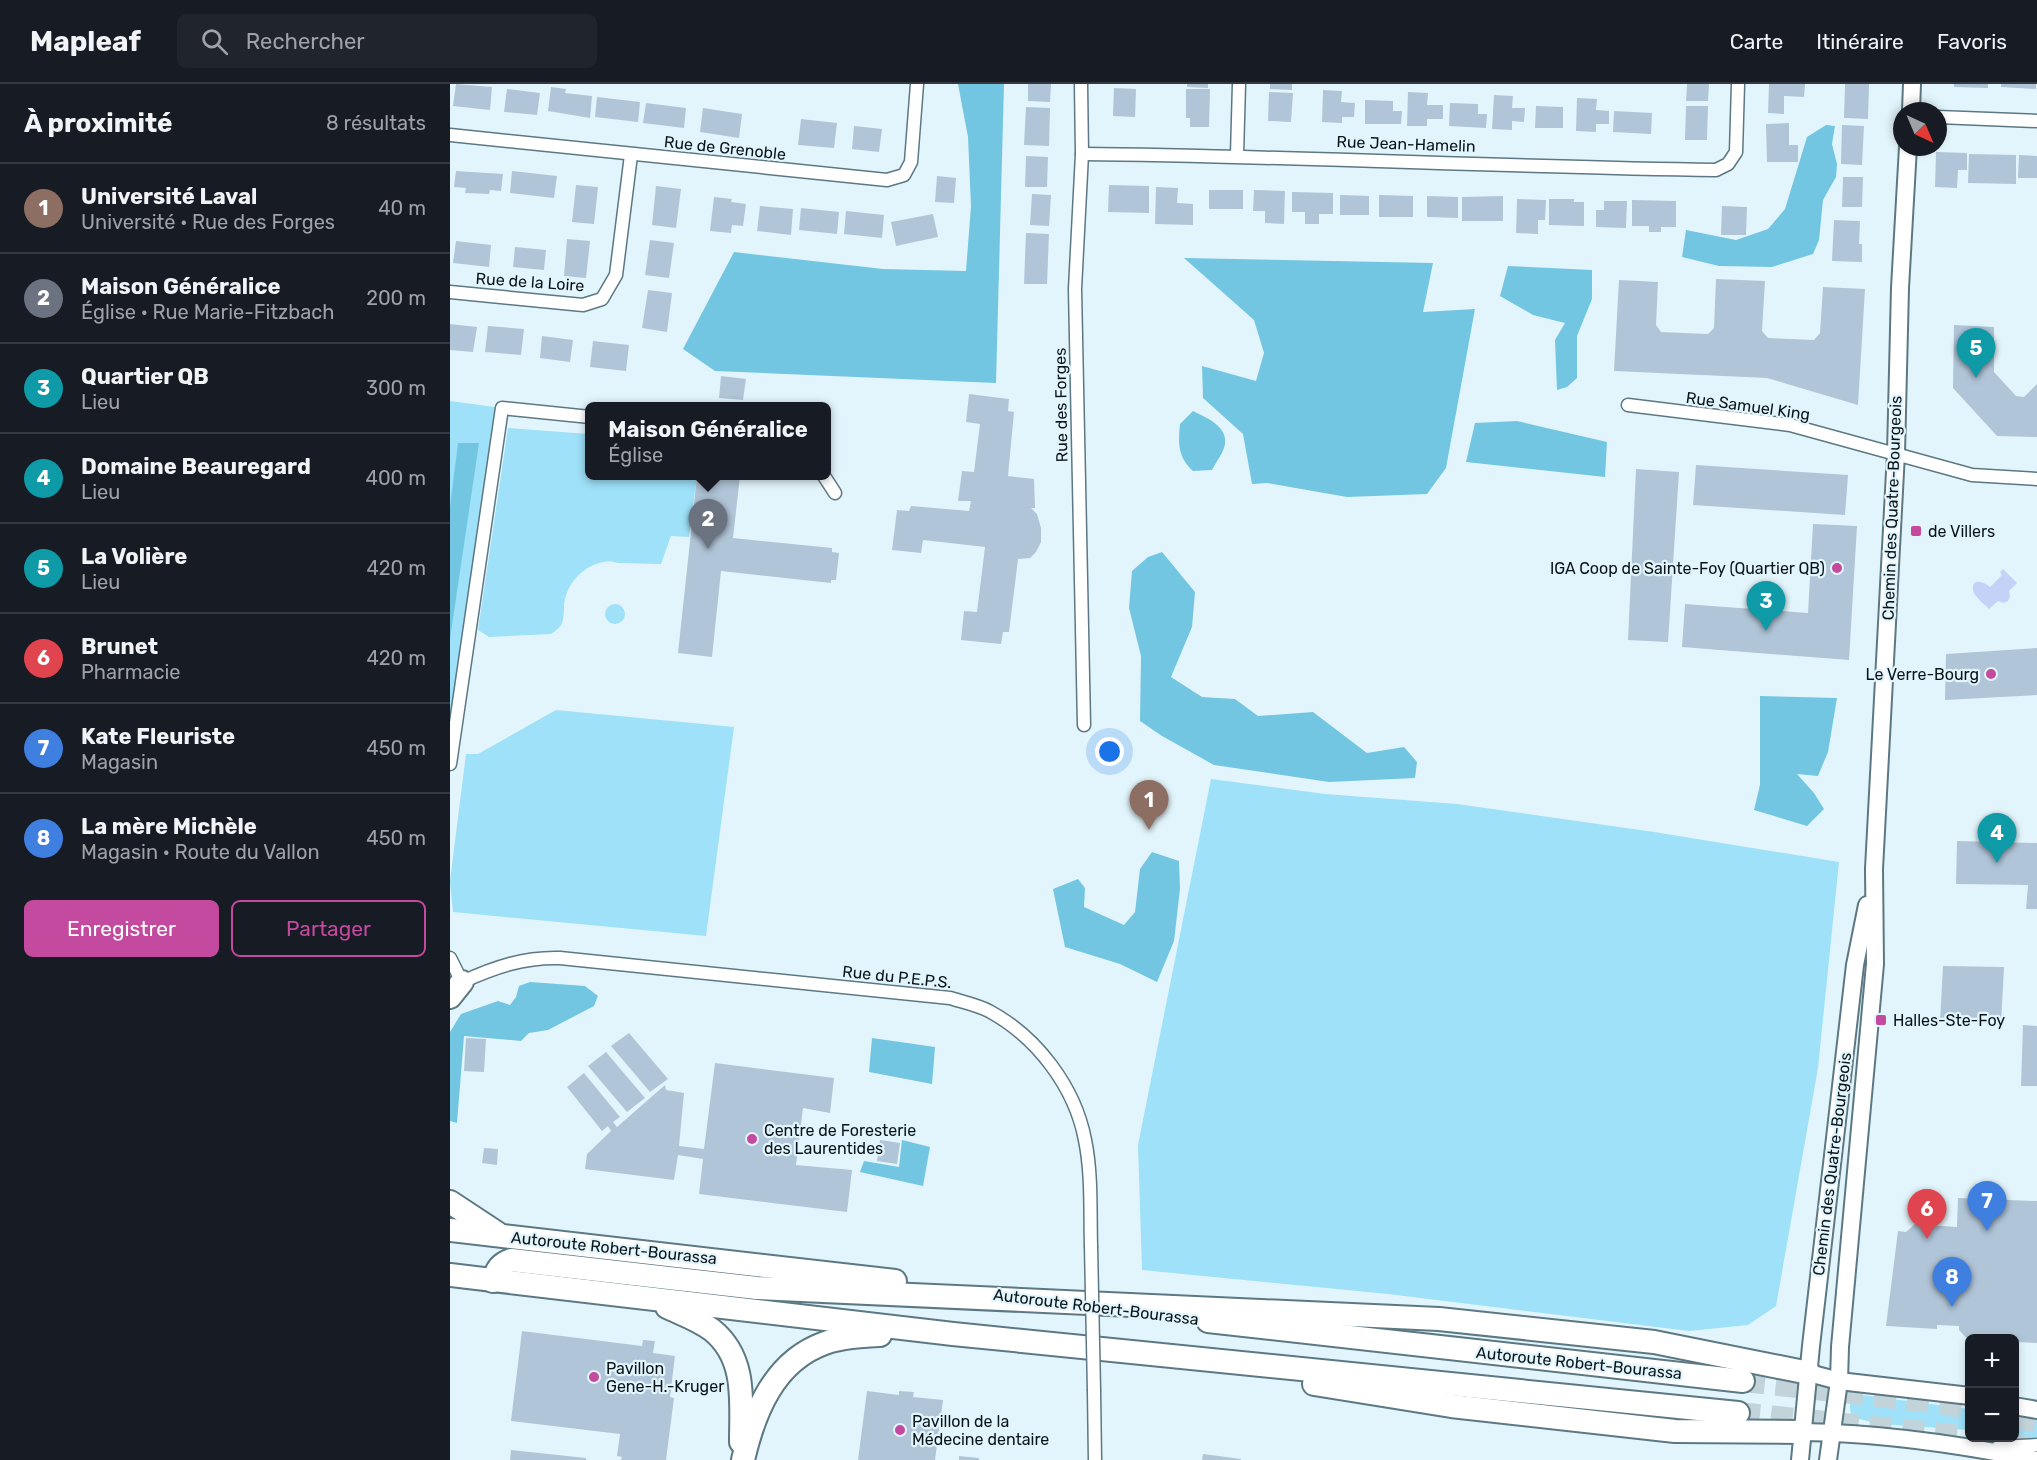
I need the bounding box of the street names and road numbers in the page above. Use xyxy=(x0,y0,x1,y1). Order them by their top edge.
street label: Rue de Grenoble xyxy=(663,132,787,164)
street label: Rue Jean-Hamelin xyxy=(1336,132,1476,156)
street label: Rue de la Loire xyxy=(475,269,585,295)
street label: Rue des Forges xyxy=(1051,348,1071,462)
street label: Rue Samuel King xyxy=(1685,388,1811,424)
street label: Chemin des Quatre-Bourgeois xyxy=(1879,395,1905,621)
street label: Rue du P.E.P.S. xyxy=(841,962,953,992)
street label: Chemin des Quatre-Bourgeois xyxy=(1809,1051,1855,1277)
street label: Autoroute Robert-Bourassa xyxy=(510,1228,718,1268)
street label: Autoroute Robert-Bourassa xyxy=(992,1285,1200,1329)
street label: Autoroute Robert-Bourassa xyxy=(1475,1343,1683,1383)

